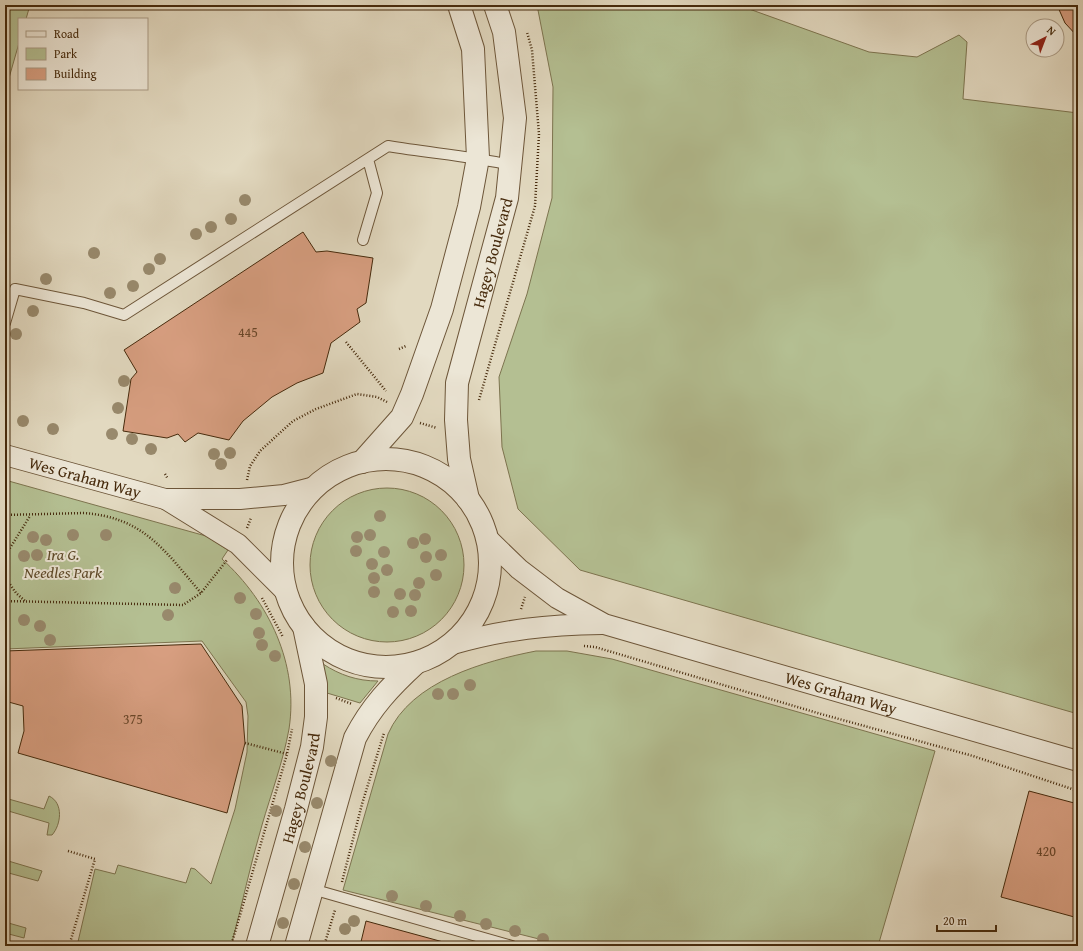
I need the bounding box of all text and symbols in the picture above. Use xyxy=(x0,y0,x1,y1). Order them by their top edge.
legend xyxy=(18,18,148,90)
north arrow xyxy=(1025,18,1065,58)
text: N xyxy=(1044,22,1060,39)
text: Road xyxy=(54,25,80,42)
text: Park xyxy=(54,45,78,62)
text: Building xyxy=(54,65,97,82)
street label: Hagey Boulevard xyxy=(466,195,519,311)
house number: 445 xyxy=(238,322,258,342)
street label: Wes Graham Way xyxy=(26,450,144,504)
park label: Ira G. Needles Park xyxy=(23,542,103,584)
street label: Wes Graham Way xyxy=(782,665,900,720)
house number: 375 xyxy=(123,709,143,729)
street label: Hagey Boulevard xyxy=(275,731,326,846)
house number: 420 xyxy=(1036,841,1056,861)
scale bar xyxy=(937,907,996,933)
text: 20 m xyxy=(943,912,967,929)

